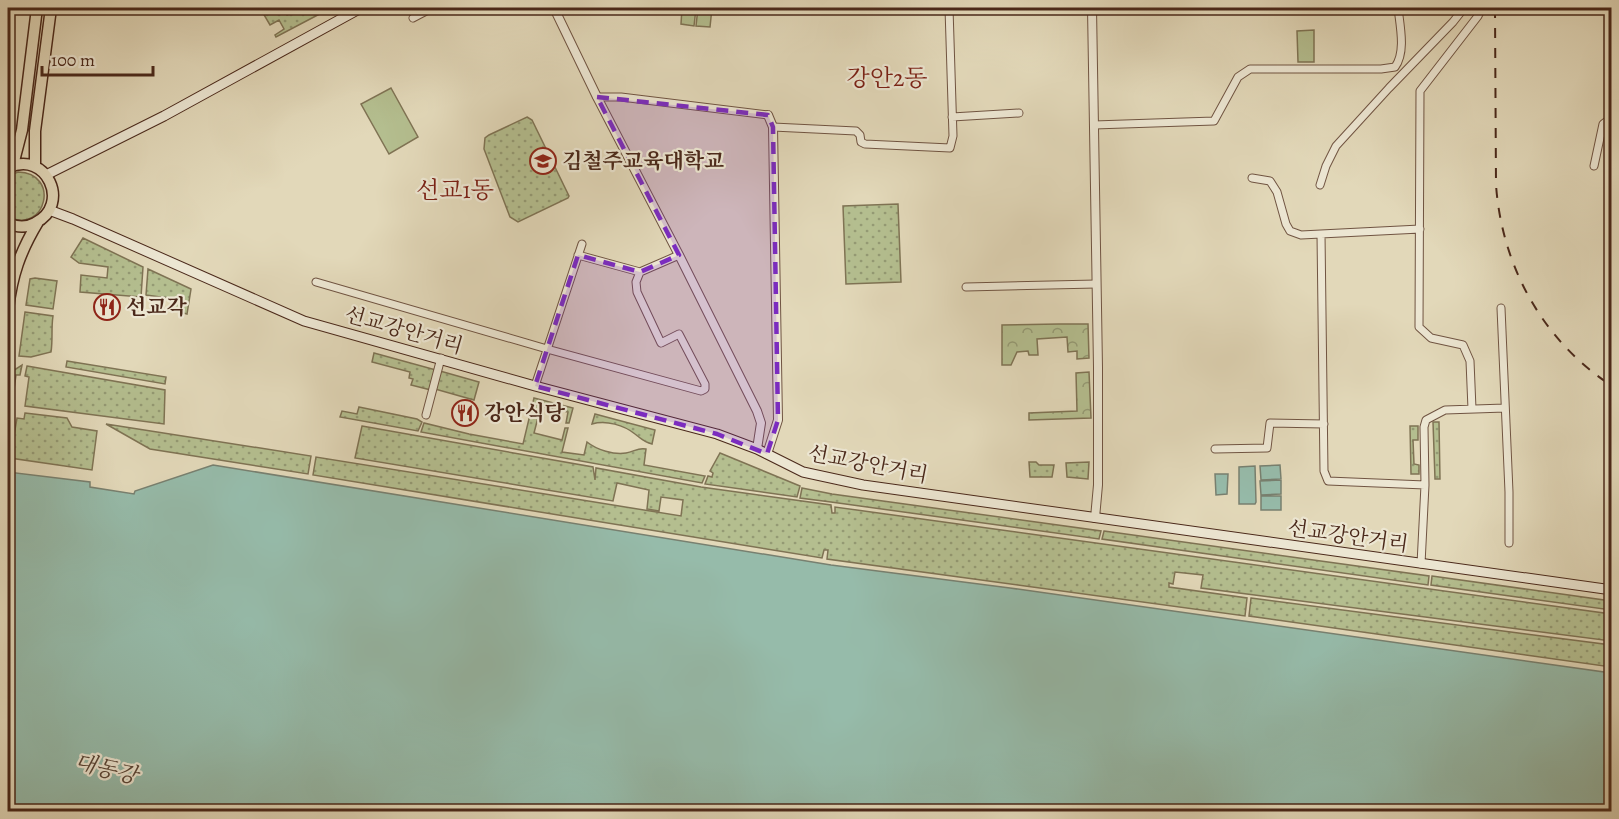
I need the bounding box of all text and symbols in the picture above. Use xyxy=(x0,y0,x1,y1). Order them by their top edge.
scale bar xyxy=(42,39,153,77)
text: 100 m xyxy=(51,48,95,72)
district label: 강안2동 xyxy=(847,62,927,94)
school or university icon: 김철주교육대학교 xyxy=(528,146,558,176)
place label: 김철주교육대학교 xyxy=(562,147,724,175)
district label: 선교1동 xyxy=(416,174,494,206)
restaurant icon: 선교각 xyxy=(92,292,122,322)
place label: 선교각 xyxy=(126,293,188,321)
street label: 선교강안거리 xyxy=(342,300,466,360)
restaurant icon: 강안식당 xyxy=(450,398,480,428)
place label: 강안식당 xyxy=(484,399,566,427)
street label: 선교강안거리 xyxy=(806,439,930,489)
street label: 선교강안거리 xyxy=(1286,514,1410,558)
water label: 대동강 xyxy=(71,747,144,792)

